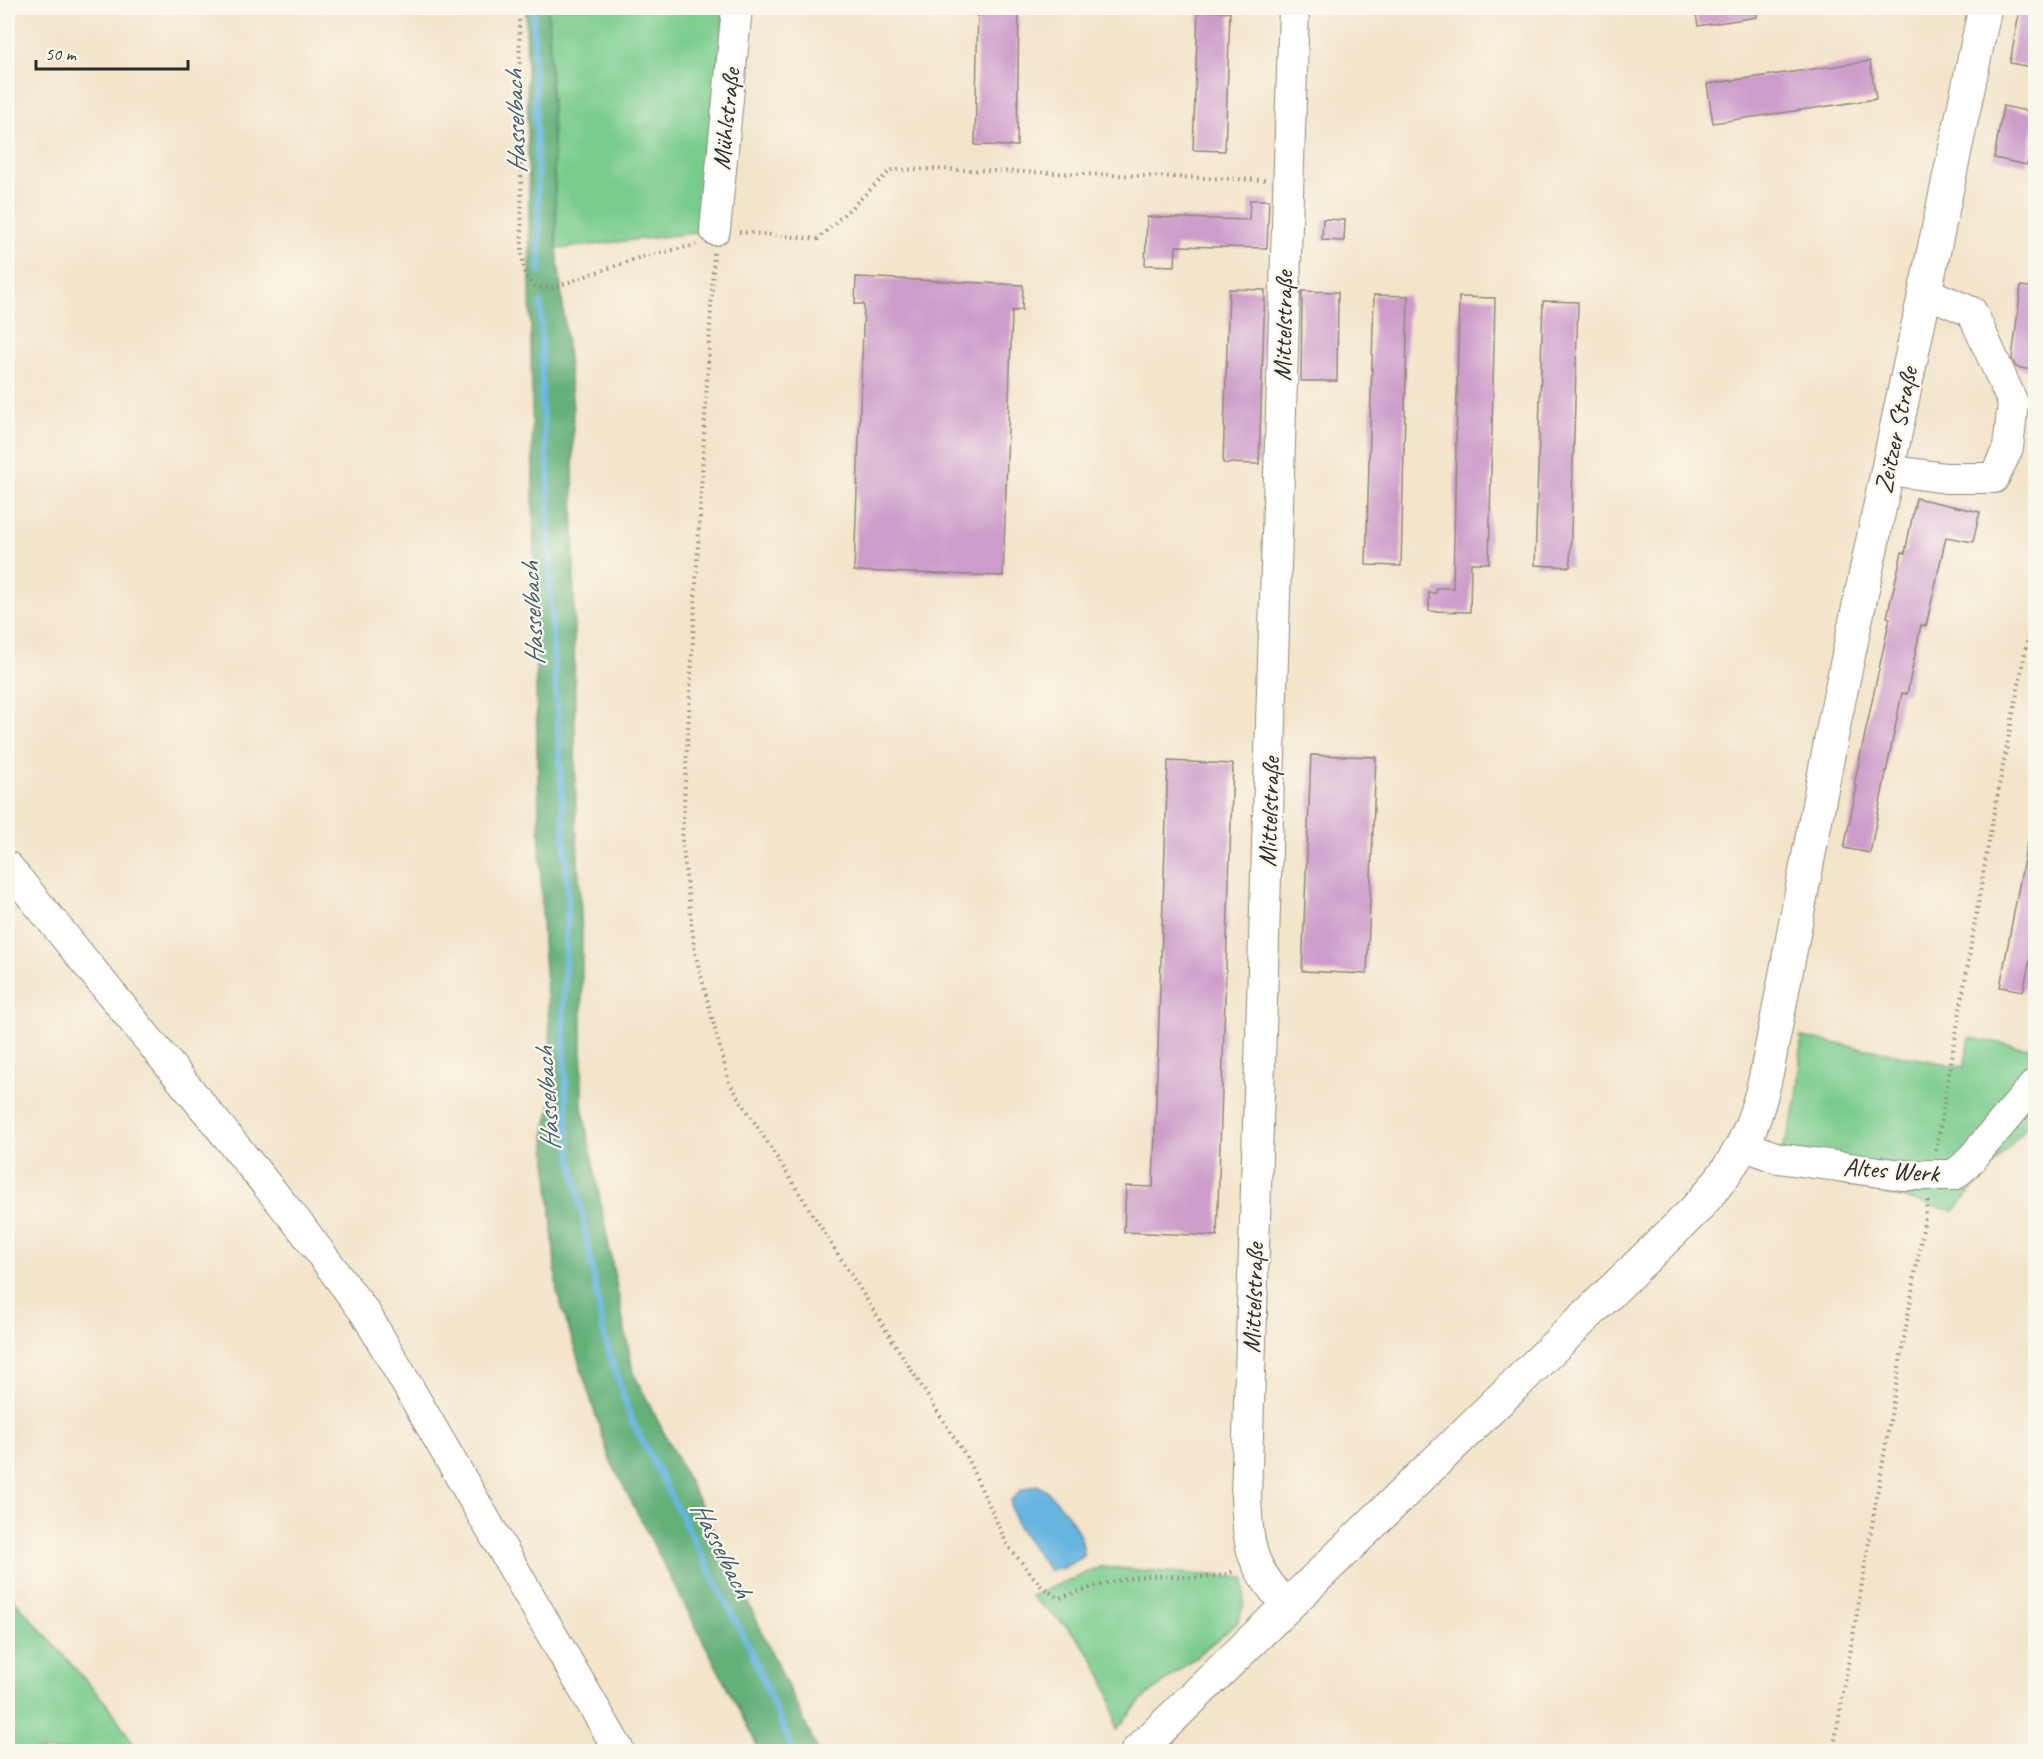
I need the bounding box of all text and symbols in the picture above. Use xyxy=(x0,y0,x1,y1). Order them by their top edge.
scale bar xyxy=(36,33,188,71)
text: 50 m xyxy=(45,43,78,65)
street label: Mühlstraße xyxy=(704,64,748,171)
water label: Hasselbach xyxy=(496,68,534,174)
street label: Mittelstraße xyxy=(1266,268,1301,381)
street label: Zeitzer Straße xyxy=(1867,361,1926,496)
water label: Hasselbach xyxy=(512,560,552,666)
street label: Mittelstraße xyxy=(1251,754,1288,868)
water label: Hasselbach xyxy=(526,1045,568,1152)
street label: Altes Werk xyxy=(1842,1150,1941,1190)
street label: Mittelstraße xyxy=(1235,1240,1272,1354)
water label: Hasselbach xyxy=(683,1495,761,1604)

